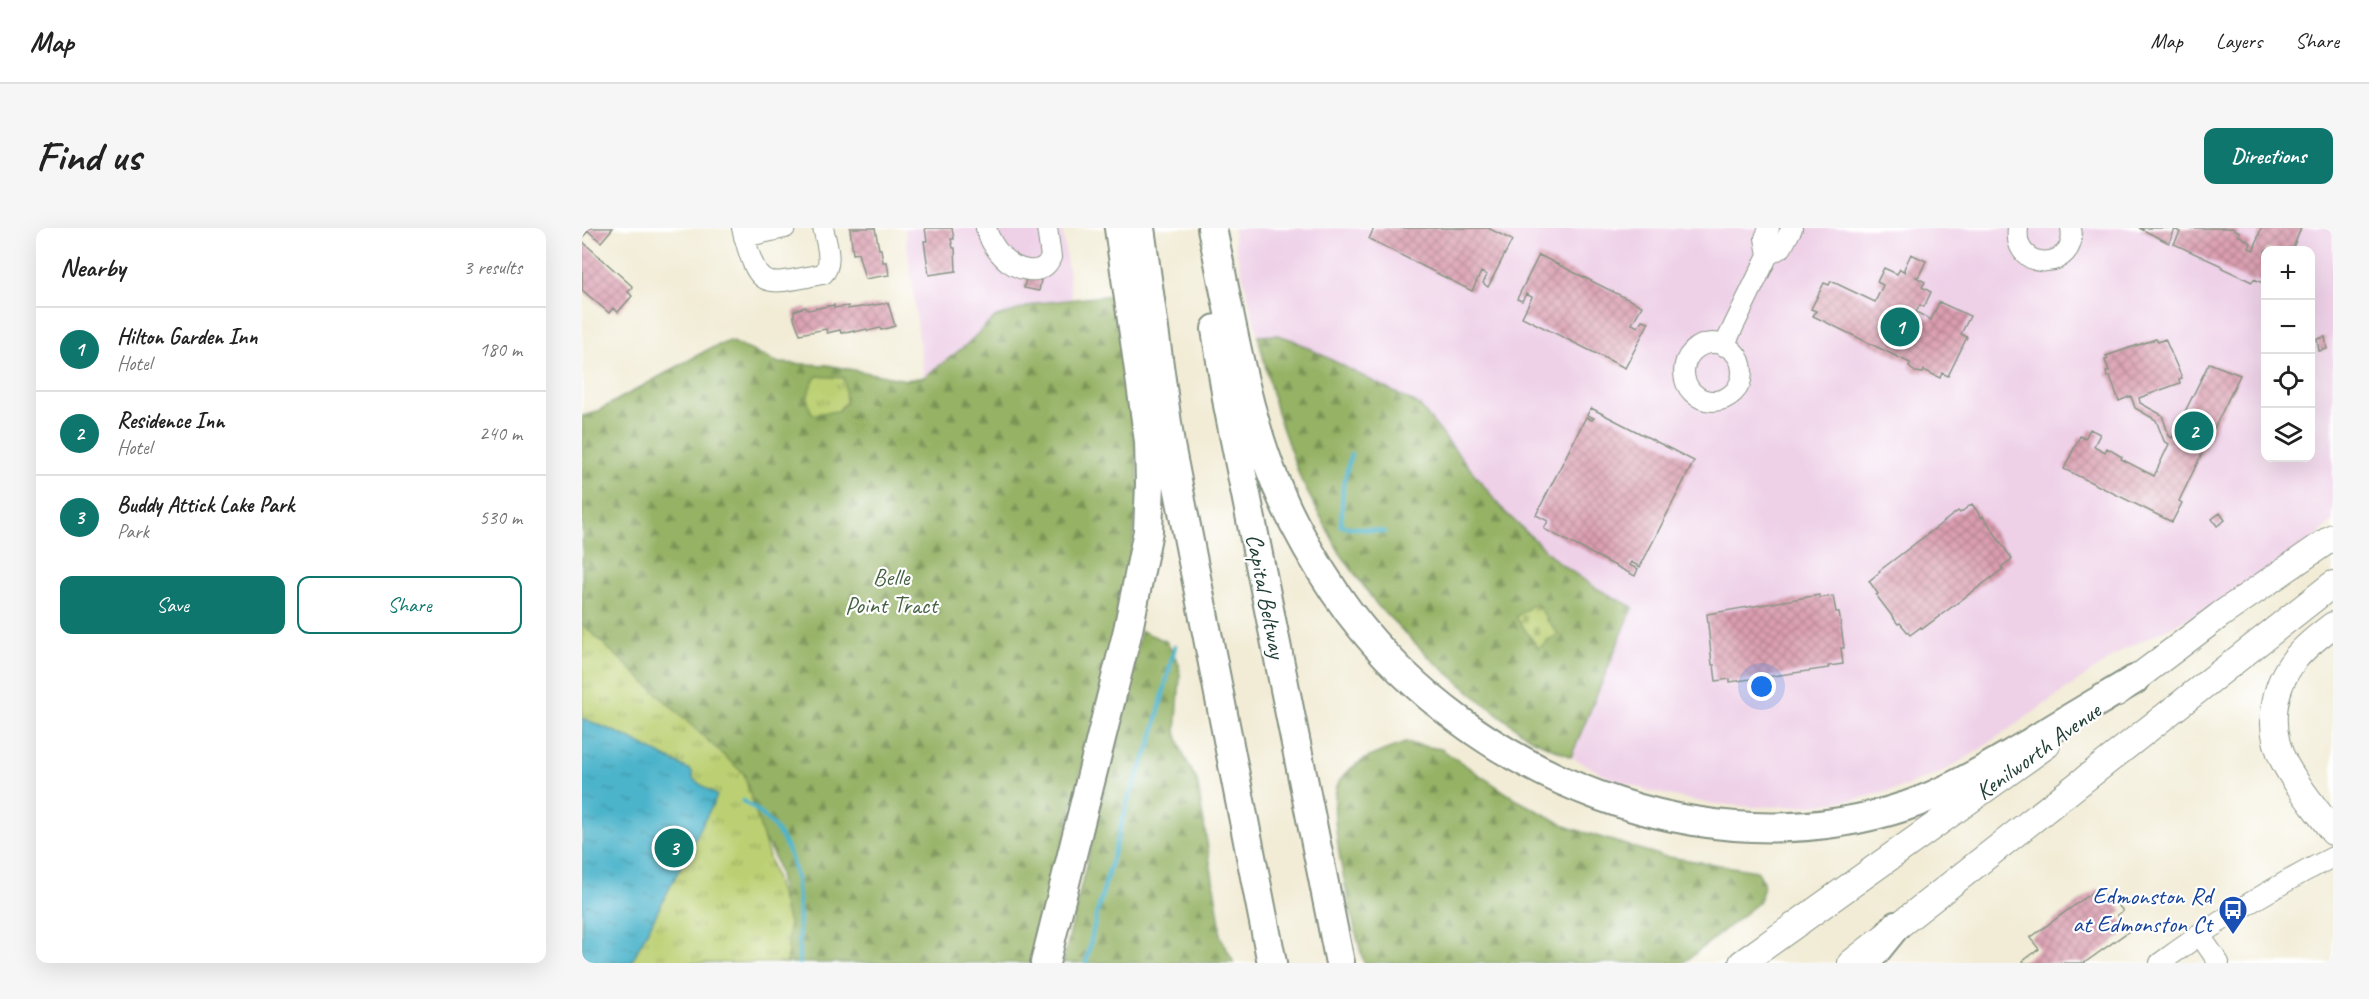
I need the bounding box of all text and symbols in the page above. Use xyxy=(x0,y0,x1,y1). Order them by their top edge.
text: Map xyxy=(30,24,73,59)
text: Map xyxy=(2150,28,2183,54)
text: Layers xyxy=(2216,28,2262,54)
text: Share xyxy=(2295,28,2339,54)
button: Directions xyxy=(2204,128,2333,184)
text: Find us xyxy=(36,130,141,183)
map controls xyxy=(2261,246,2315,462)
button: + xyxy=(2261,246,2315,300)
text: Nearby xyxy=(60,251,125,284)
text: 3 results xyxy=(463,255,522,280)
button: − xyxy=(2261,300,2315,354)
pin: 1 xyxy=(1880,304,1920,350)
text: Hilton Garden Inn xyxy=(117,323,257,351)
text: 1 xyxy=(75,337,84,362)
text: 180 m xyxy=(479,337,522,362)
text: Hotel xyxy=(117,351,152,376)
button: locate xyxy=(2261,354,2315,408)
text: Residence Inn xyxy=(117,407,224,435)
pin: 2 xyxy=(2174,408,2214,454)
button: layers xyxy=(2261,408,2315,462)
text: 2 xyxy=(75,421,84,446)
text: 240 m xyxy=(479,421,522,446)
text: Hotel xyxy=(117,435,152,460)
text: Buddy Attick Lake Park xyxy=(117,491,294,519)
text: 3 xyxy=(75,505,84,530)
text: 530 m xyxy=(479,505,522,530)
text: Park xyxy=(117,519,149,544)
street label: Capital Beltway xyxy=(1239,531,1293,662)
park label: Belle Point Tract xyxy=(845,562,939,620)
button: Save xyxy=(60,576,285,634)
button: Share xyxy=(297,576,522,634)
your location xyxy=(1747,672,1776,701)
street label: Kenilworth Avenue xyxy=(1970,694,2108,806)
pin: 3 xyxy=(654,826,694,870)
place label: Edmonston Rd at Edmonston Ct xyxy=(2072,881,2216,939)
bus stop icon: Edmonston Rd at Edmonston Ct xyxy=(2217,894,2249,936)

